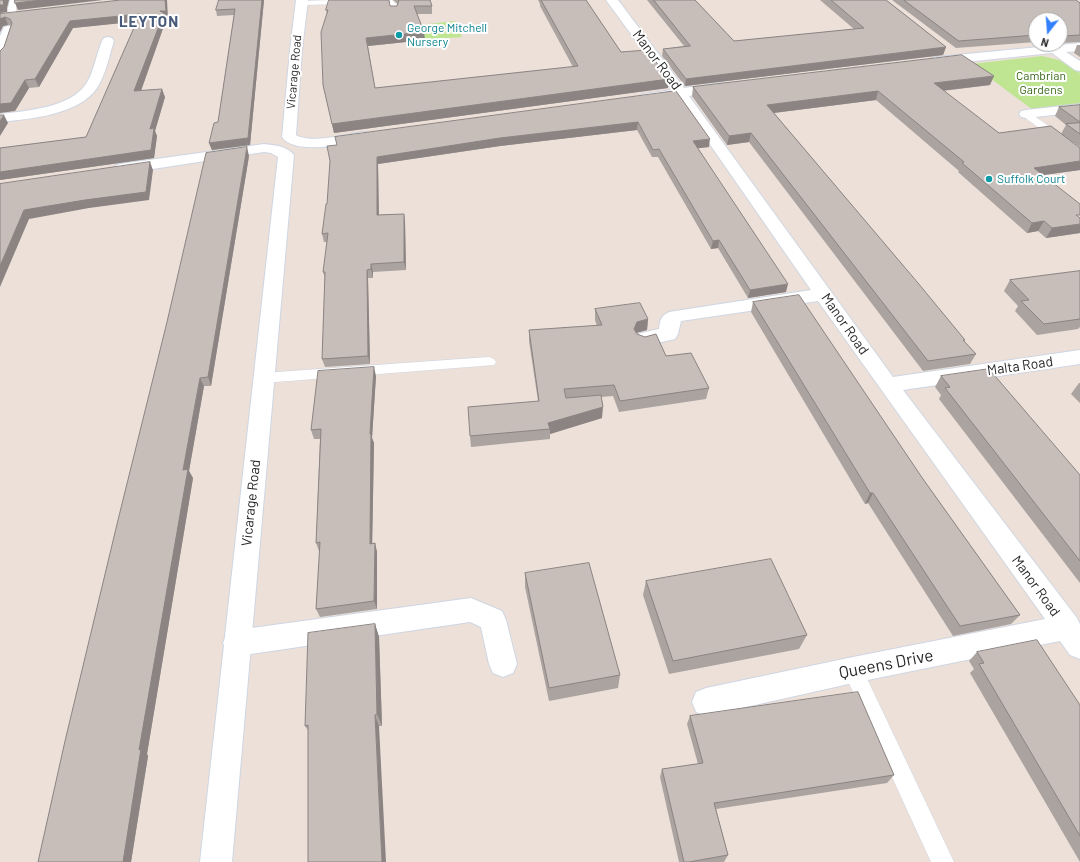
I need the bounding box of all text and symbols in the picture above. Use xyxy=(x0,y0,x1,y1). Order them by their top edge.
north arrow xyxy=(1028,12,1068,52)
district label: LEYTON xyxy=(119,13,179,31)
place label: George Mitchell Nursery xyxy=(407,21,487,49)
street label: Manor Road xyxy=(629,27,685,93)
marker: George Mitchell Nursery xyxy=(394,30,404,40)
street label: Vicarage Road xyxy=(284,34,304,110)
text: N xyxy=(1039,36,1050,50)
park label: Cambrian Gardens xyxy=(1016,69,1066,97)
place label: Suffolk Court xyxy=(997,172,1065,186)
marker: Suffolk Court xyxy=(984,174,994,184)
street label: Manor Road xyxy=(818,290,872,358)
street label: Malta Road xyxy=(986,353,1054,379)
street label: Vicarage Road xyxy=(238,459,264,547)
street label: Manor Road xyxy=(1008,552,1064,620)
street label: Queens Drive xyxy=(837,645,935,683)

